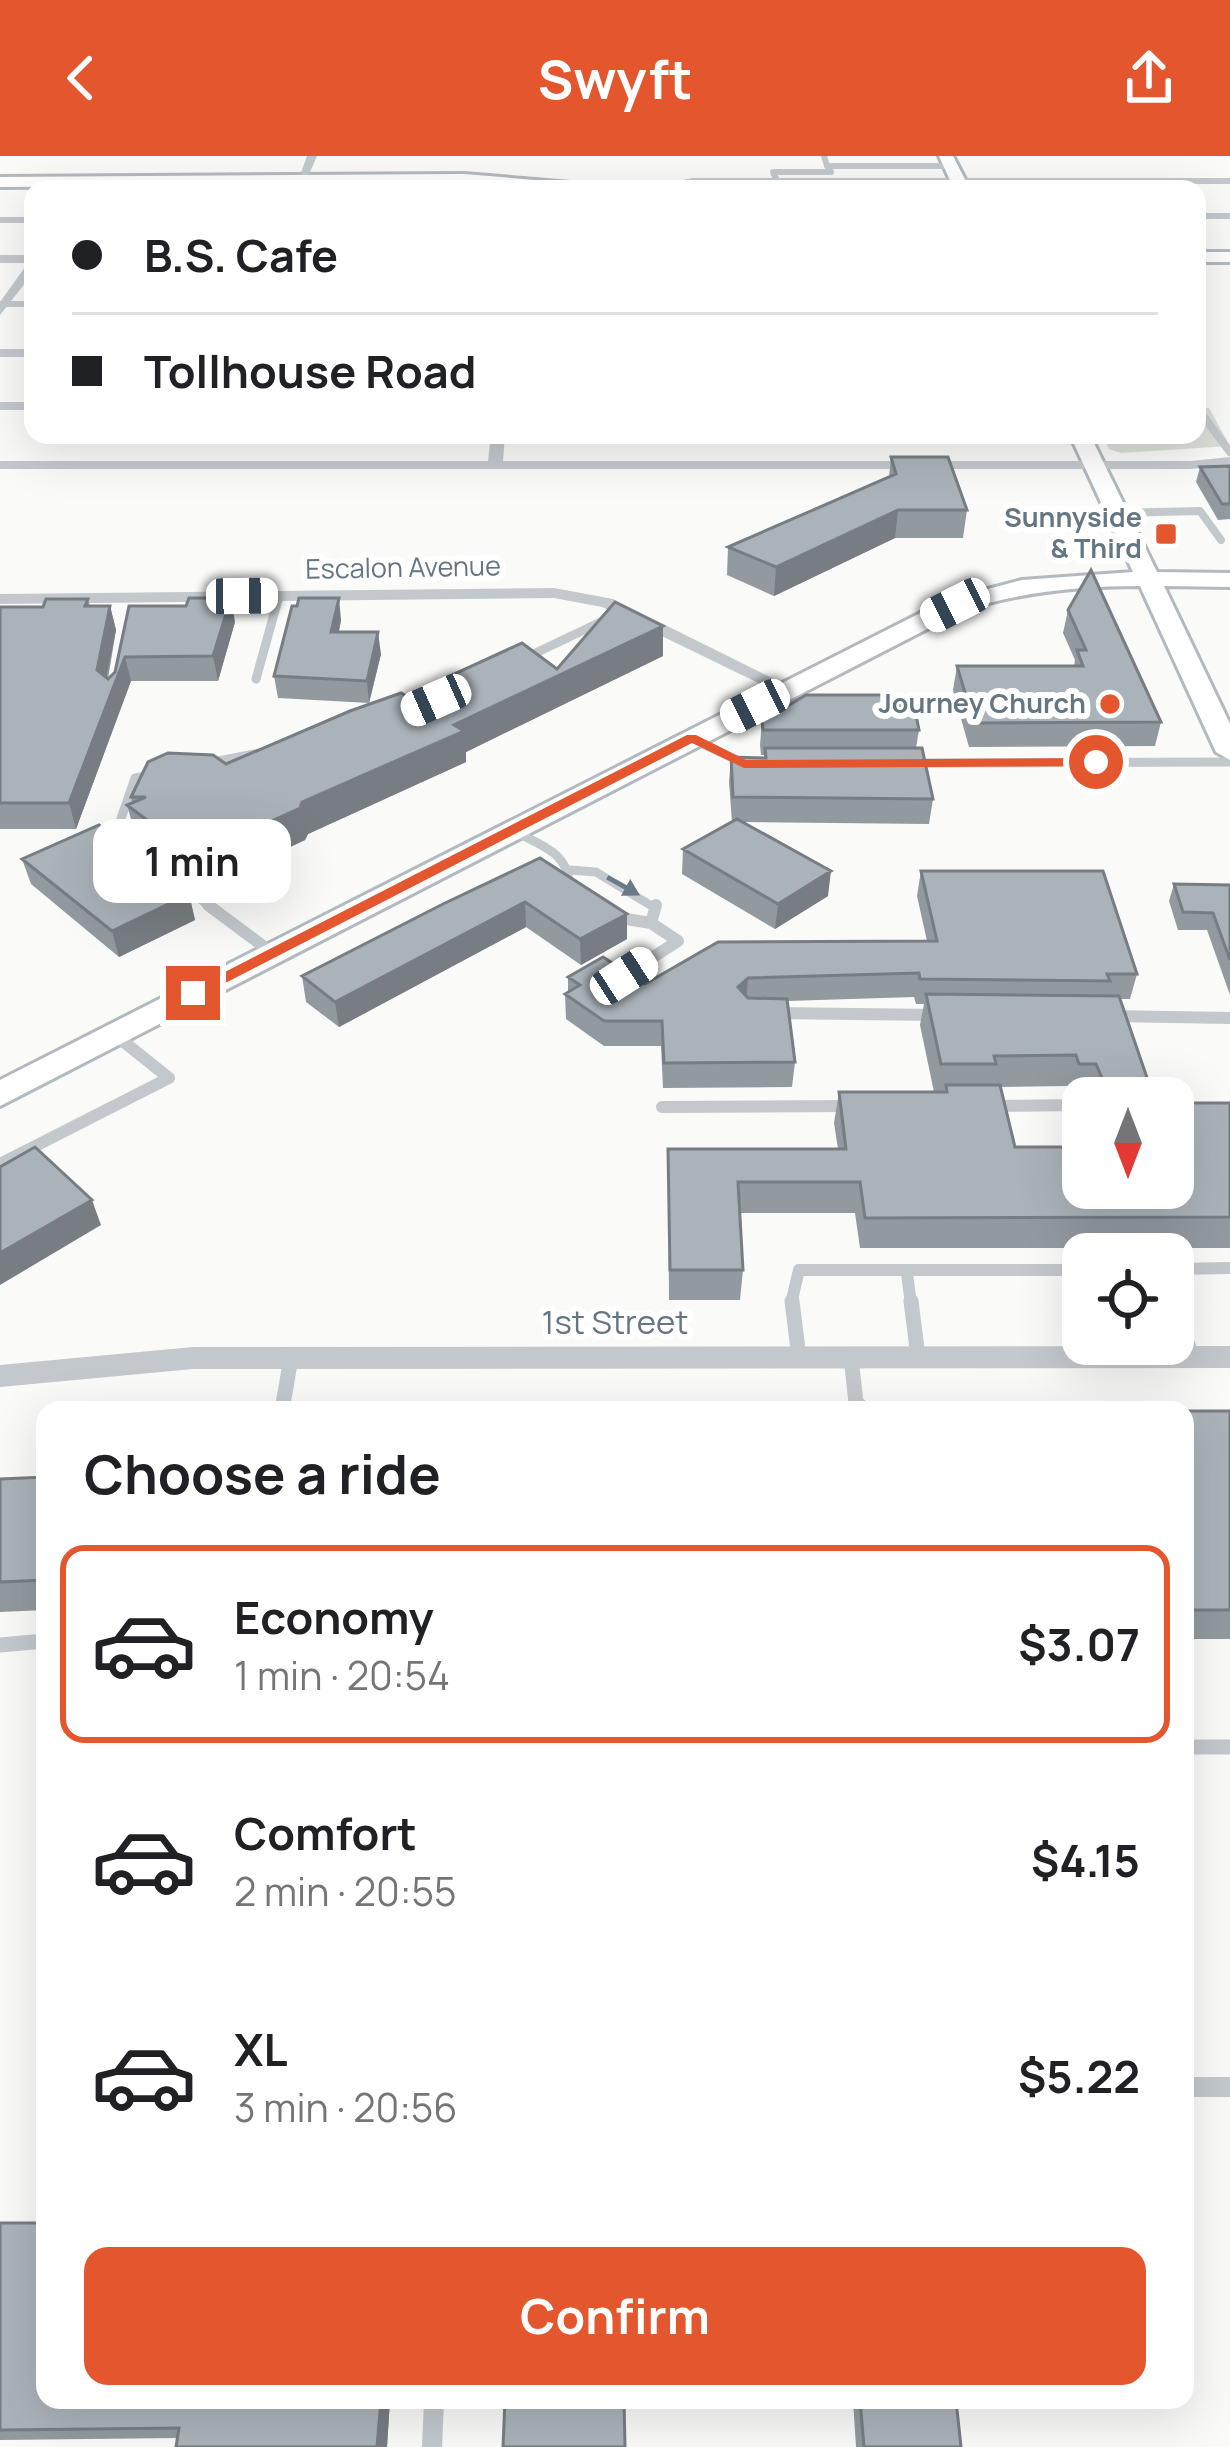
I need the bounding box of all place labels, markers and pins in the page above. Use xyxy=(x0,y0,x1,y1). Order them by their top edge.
place label: Sunnyside & Third xyxy=(1004,498,1142,566)
marker: Sunnyside & Third xyxy=(1153,521,1179,547)
place label: Journey Church xyxy=(878,684,1086,721)
marker: Journey Church xyxy=(1097,691,1123,717)

